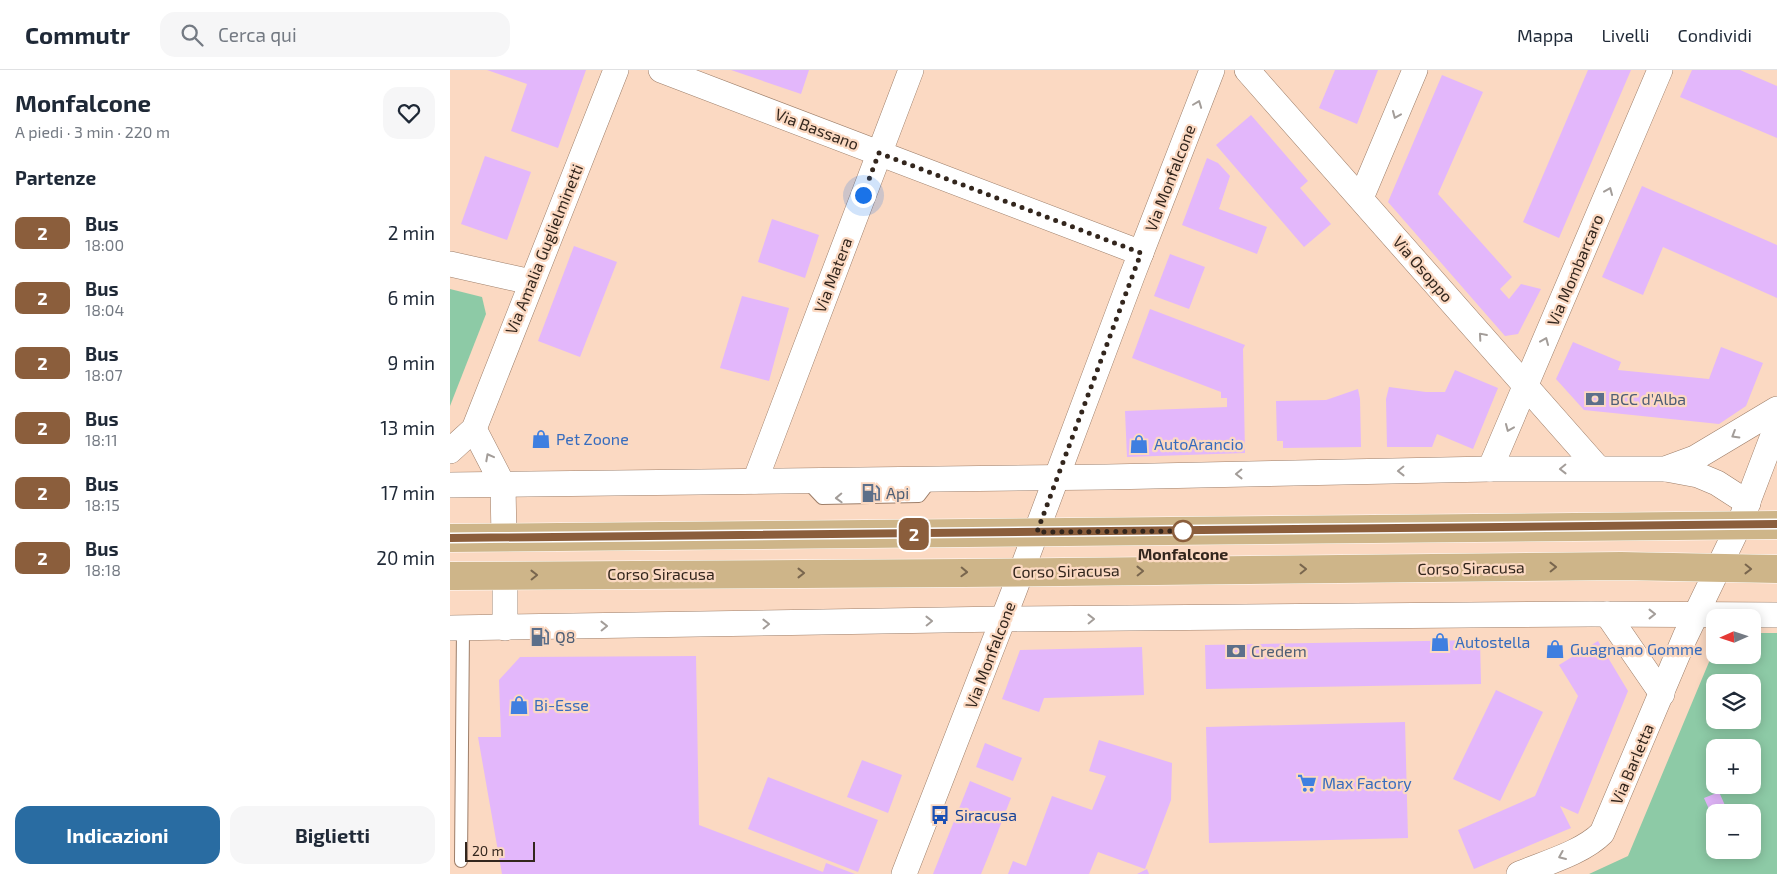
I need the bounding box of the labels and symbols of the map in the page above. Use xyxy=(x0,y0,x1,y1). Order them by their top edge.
one-way arrow xyxy=(1192,100,1202,109)
street label: Via Bassano xyxy=(773,104,862,153)
one-way arrow xyxy=(1392,110,1402,119)
street label: Via Monfalcone xyxy=(1140,122,1199,234)
street label: Via Amalia Guglielminetti xyxy=(501,161,586,337)
your location xyxy=(851,183,876,208)
one-way arrow xyxy=(1602,187,1613,196)
street label: Via Mombarcaro xyxy=(1543,211,1607,328)
street label: Via Osoppo xyxy=(1389,232,1457,306)
street label: Via Matera xyxy=(810,235,856,315)
one-way arrow xyxy=(1479,332,1488,341)
one-way arrow xyxy=(1539,337,1550,346)
bank icon: BCC d'Alba xyxy=(1584,388,1606,410)
place label: BCC d'Alba xyxy=(1610,389,1686,408)
one-way arrow xyxy=(1504,423,1515,432)
shop icon: Pet Zoone xyxy=(530,428,552,450)
one-way arrow xyxy=(1732,428,1741,438)
place label: Pet Zoone xyxy=(556,429,629,448)
shop icon: AutoArancio xyxy=(1128,433,1150,455)
place label: AutoArancio xyxy=(1154,434,1244,453)
one-way arrow xyxy=(485,453,495,462)
one-way arrow xyxy=(1559,464,1567,474)
one-way arrow xyxy=(1397,466,1404,476)
one-way arrow xyxy=(1234,469,1242,479)
fuel station icon: Api xyxy=(860,482,882,504)
place label: Api xyxy=(886,483,909,502)
one-way arrow xyxy=(835,493,842,503)
line badge: 2 xyxy=(898,518,930,550)
marker: Monfalcone xyxy=(1172,520,1194,542)
place label: Monfalcone xyxy=(1138,544,1228,563)
street label: Corso Siracusa xyxy=(1417,557,1525,578)
street label: Corso Siracusa xyxy=(1012,560,1120,581)
one-way arrow xyxy=(1550,562,1557,572)
street label: Corso Siracusa xyxy=(607,564,715,583)
one-way arrow xyxy=(1300,564,1307,574)
one-way arrow xyxy=(1745,564,1753,574)
one-way arrow xyxy=(1137,566,1145,576)
one-way arrow xyxy=(960,567,968,578)
one-way arrow xyxy=(798,568,805,578)
one-way arrow xyxy=(530,570,538,580)
street label: Via Monfalcone xyxy=(960,599,1019,711)
one-way arrow xyxy=(1648,609,1656,619)
north arrow xyxy=(1706,609,1761,664)
one-way arrow xyxy=(1088,614,1095,624)
one-way arrow xyxy=(925,616,933,626)
one-way arrow xyxy=(762,618,770,629)
one-way arrow xyxy=(600,621,608,631)
fuel station icon: Q8 xyxy=(529,626,551,648)
place label: Q8 xyxy=(555,627,575,647)
shop icon: Autostella xyxy=(1429,631,1451,653)
place label: Autostella xyxy=(1455,632,1530,651)
shop icon: Guagnano Gomme xyxy=(1544,638,1566,660)
place label: Guagnano Gomme xyxy=(1570,639,1703,658)
bank icon: Credem xyxy=(1225,640,1247,662)
place label: Credem xyxy=(1251,641,1307,660)
shop icon: Bi-Esse xyxy=(508,694,530,716)
place label: Bi-Esse xyxy=(534,695,589,714)
street label: Via Barletta xyxy=(1606,721,1657,807)
supermarket icon: Max Factory xyxy=(1296,772,1318,794)
place label: Max Factory xyxy=(1322,773,1412,792)
bus stop icon: Siracusa xyxy=(929,804,951,826)
place label: Siracusa xyxy=(955,805,1017,824)
scale bar xyxy=(465,839,535,862)
one-way arrow xyxy=(1558,849,1567,860)

